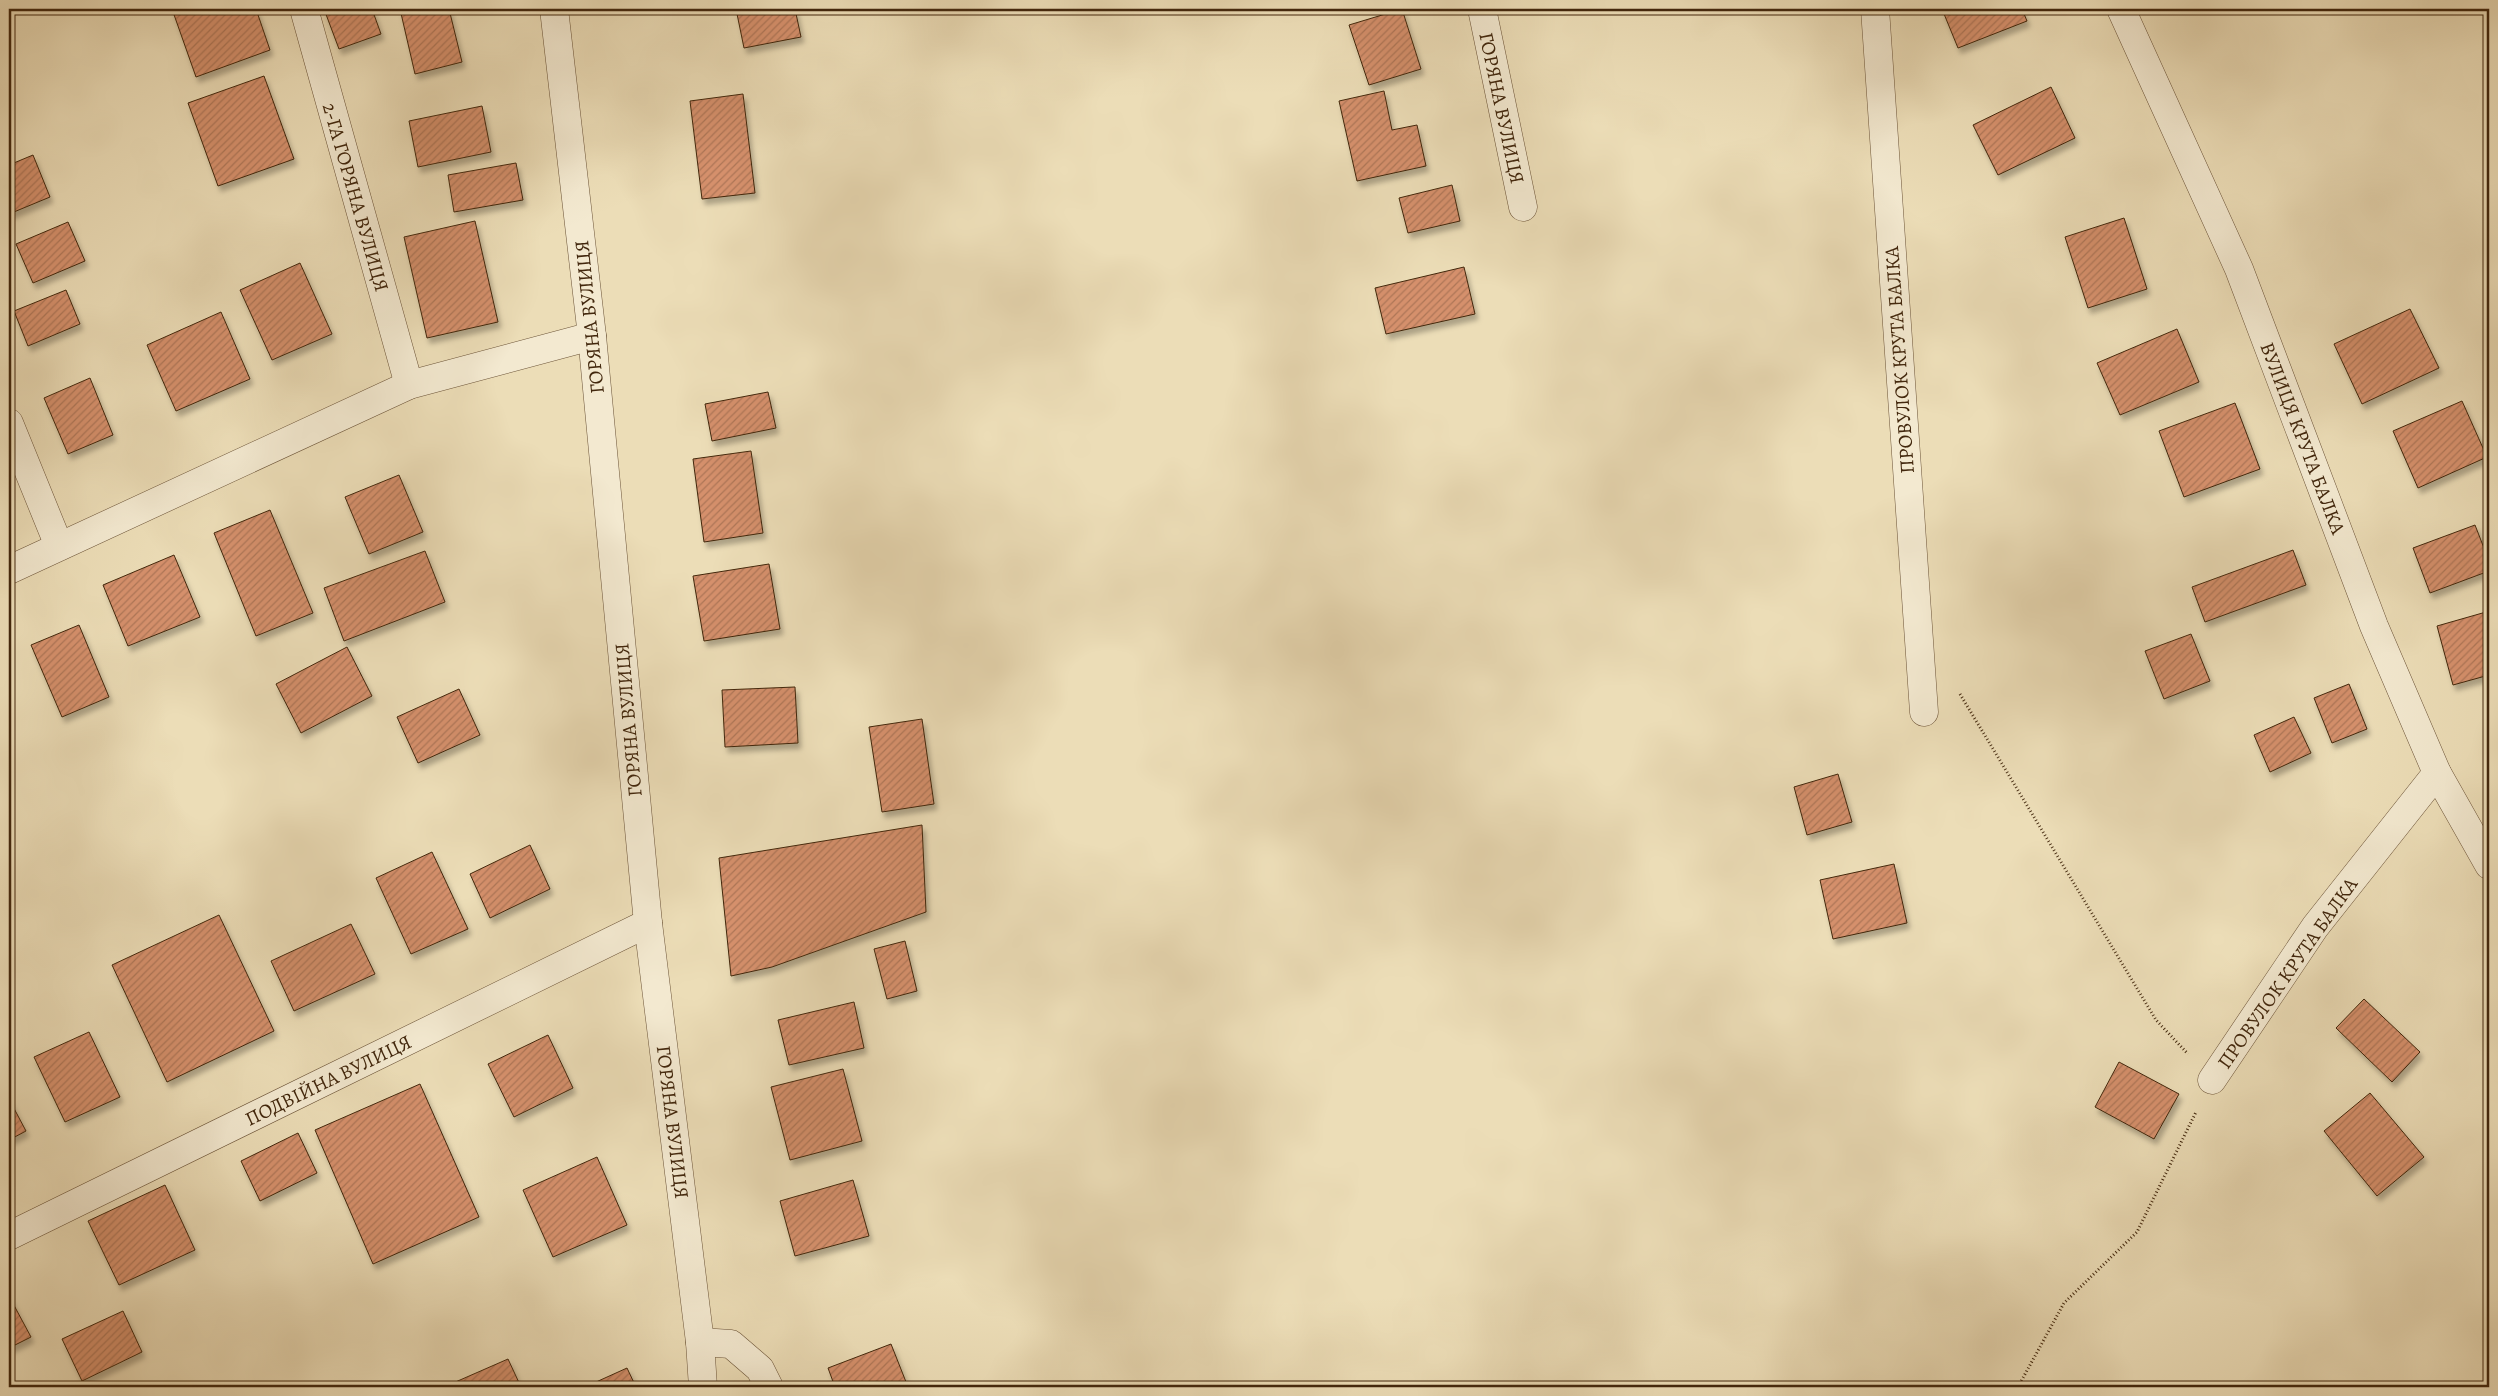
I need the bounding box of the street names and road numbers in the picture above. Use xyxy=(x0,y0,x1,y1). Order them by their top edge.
street label: ГОРЯНА ВУЛИЦЯ xyxy=(1472,30,1531,186)
street label: 2-ГА ГОРЯНА ВУЛИЦЯ xyxy=(316,100,395,295)
street label: ГОРЯНА ВУЛИЦЯ xyxy=(568,239,611,395)
street label: ПРОВУЛОК КРУТА БАЛКА xyxy=(1878,245,1921,475)
street label: ВУЛИЦЯ КРУТА БАЛКА xyxy=(2253,338,2352,538)
street label: ГОРЯНА ВУЛИЦЯ xyxy=(608,642,649,798)
street label: ПРОВУЛОК КРУТА БАЛКА xyxy=(2211,872,2364,1074)
street label: ПОДВІЙНА ВУЛИЦЯ xyxy=(240,1028,416,1133)
street label: ГОРЯНА ВУЛИЦЯ xyxy=(650,1044,695,1200)

